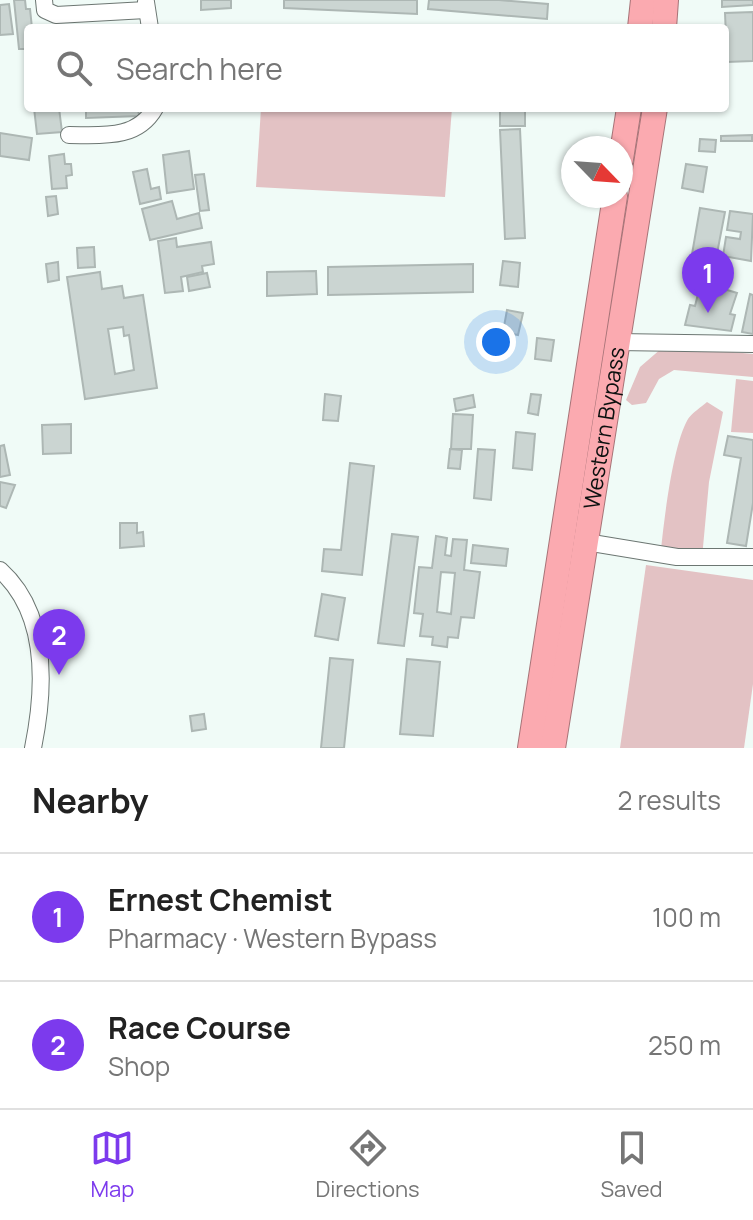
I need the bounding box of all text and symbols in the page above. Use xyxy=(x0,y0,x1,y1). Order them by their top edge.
search box xyxy=(24,24,729,112)
icon: search xyxy=(52,46,96,90)
text: Search here xyxy=(116,48,283,89)
north arrow xyxy=(561,136,633,208)
pin: 1 xyxy=(682,247,734,313)
your location xyxy=(476,322,516,362)
street label: Western Bypass xyxy=(576,345,632,511)
pin: 2 xyxy=(33,609,85,675)
text: Nearby xyxy=(32,777,148,823)
text: 2 results xyxy=(617,782,721,818)
text: Ernest Chemist xyxy=(108,879,332,920)
text: 1 xyxy=(52,899,64,935)
text: 100 m xyxy=(652,899,721,935)
text: Pharmacy · Western Bypass xyxy=(108,920,437,956)
text: Race Course xyxy=(108,1007,291,1048)
text: 2 xyxy=(50,1027,66,1063)
text: 250 m xyxy=(648,1027,721,1063)
text: Shop xyxy=(108,1048,170,1084)
tab: Map xyxy=(90,1126,134,1204)
tab: Directions xyxy=(315,1126,420,1204)
tab: Saved xyxy=(601,1126,663,1204)

